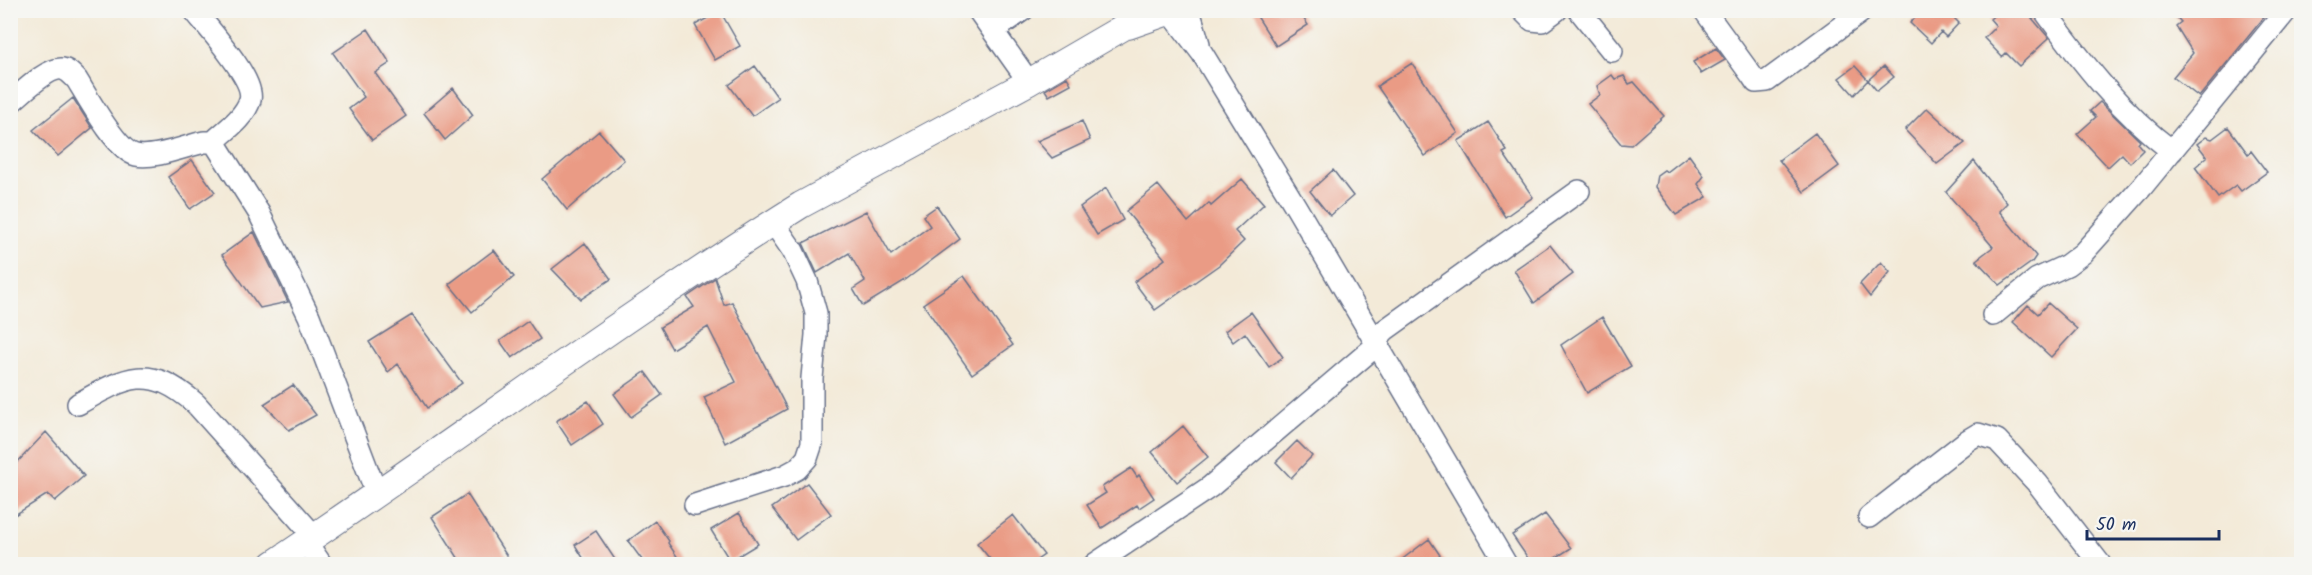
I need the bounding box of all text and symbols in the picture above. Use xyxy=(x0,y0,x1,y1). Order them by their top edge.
scale bar xyxy=(2087,503,2219,541)
text: 50 m xyxy=(2096,511,2136,540)

